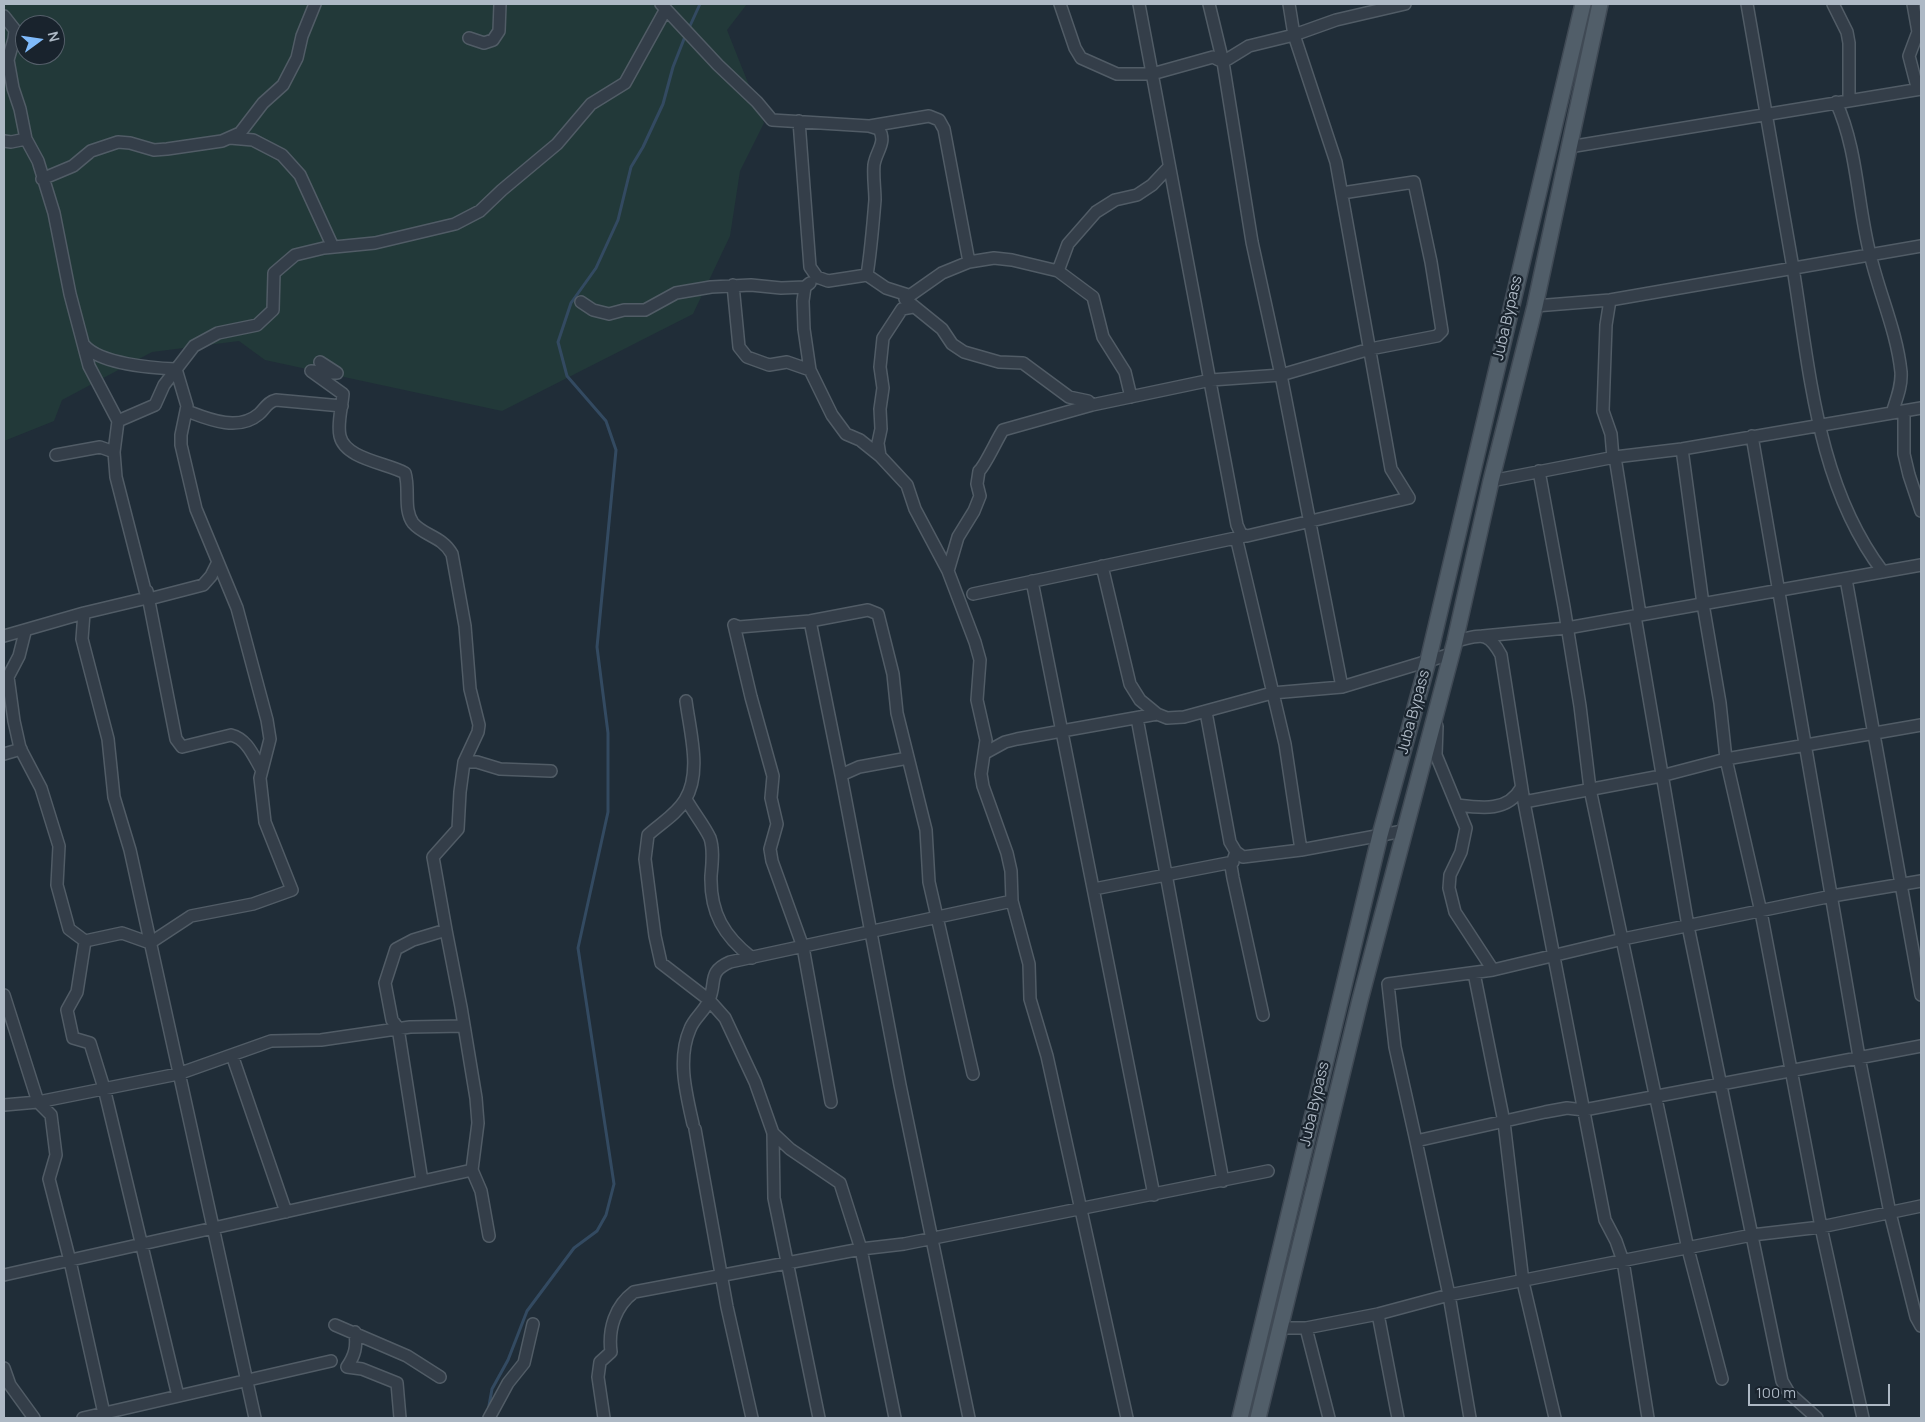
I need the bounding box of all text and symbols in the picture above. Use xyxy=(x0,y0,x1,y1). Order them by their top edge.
north arrow xyxy=(15,15,65,65)
text: N xyxy=(44,29,65,44)
street label: Juba Bypass xyxy=(1490,274,1526,362)
street label: Juba Bypass xyxy=(1394,668,1434,756)
street label: Juba Bypass xyxy=(1297,1060,1333,1148)
scale bar xyxy=(1750,1374,1892,1406)
text: 100 m xyxy=(1756,1382,1796,1403)

